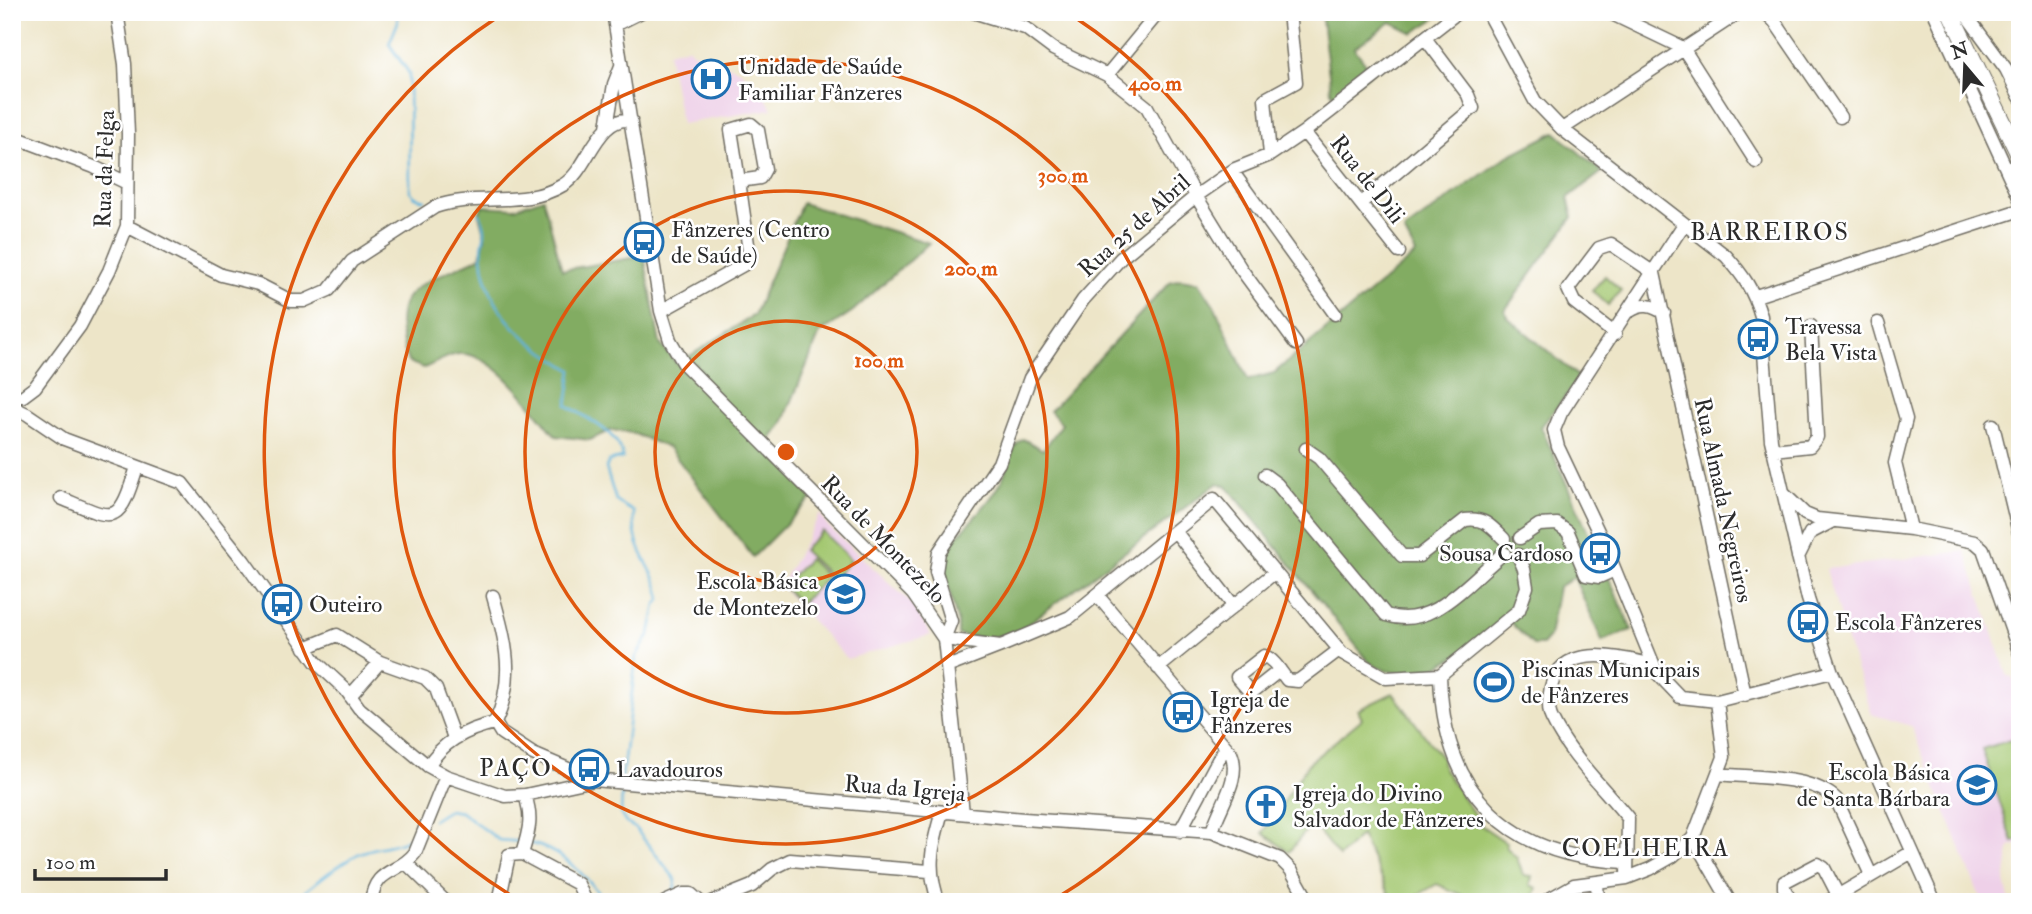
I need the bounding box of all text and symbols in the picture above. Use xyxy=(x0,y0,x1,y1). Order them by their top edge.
north arrow xyxy=(1930,32,2000,102)
text: N xyxy=(1947,36,1973,65)
place label: Unidade de Saúde Familiar Fânzeres xyxy=(738,52,902,107)
hospital icon: Unidade de Saúde Familiar Fânzeres xyxy=(690,58,732,100)
text: 400 m xyxy=(1127,70,1182,97)
street label: Rua da Felga xyxy=(88,109,121,229)
street label: Rua de Dili xyxy=(1324,129,1411,230)
text: 300 m xyxy=(1038,162,1089,189)
street label: Rua 25 de Abril xyxy=(1072,167,1197,283)
place label: Fânzeres (Centro de Saúde) xyxy=(671,215,830,270)
district label: BARREIROS xyxy=(1690,217,1850,248)
bus stop icon: Fânzeres (Centro de Saúde) xyxy=(623,221,665,263)
text: 200 m xyxy=(945,255,998,282)
place label: Travessa Bela Vista xyxy=(1785,312,1878,367)
bus stop icon: Travessa Bela Vista xyxy=(1737,318,1779,360)
text: 100 m xyxy=(854,347,905,374)
street label: Rua Almada Negreiros xyxy=(1688,395,1759,605)
centre of rings xyxy=(774,440,798,464)
street label: Rua de Montezelo xyxy=(815,469,952,610)
bus stop icon: Sousa Cardoso xyxy=(1579,532,1621,574)
place label: Sousa Cardoso xyxy=(1439,539,1573,568)
place label: Escola Básica de Montezelo xyxy=(693,567,819,622)
school or university icon: Escola Básica de Montezelo xyxy=(824,573,866,615)
bus stop icon: Outeiro xyxy=(261,583,303,625)
place label: Outeiro xyxy=(309,590,382,619)
bus stop icon: Escola Fânzeres xyxy=(1787,601,1829,643)
place label: Escola Fânzeres xyxy=(1835,608,1982,637)
place label: Piscinas Municipais de Fânzeres xyxy=(1521,655,1700,710)
sports icon: Piscinas Municipais de Fânzeres xyxy=(1473,661,1515,703)
place label: Igreja de Fânzeres xyxy=(1210,685,1292,740)
bus stop icon: Igreja de Fânzeres xyxy=(1162,691,1204,733)
bus stop icon: Lavadouros xyxy=(568,748,610,790)
district label: PAÇO xyxy=(479,753,553,784)
place label: Lavadouros xyxy=(616,755,723,784)
place label: Escola Básica de Santa Bárbara xyxy=(1797,758,1951,813)
school or university icon: Escola Básica de Santa Bárbara xyxy=(1956,764,1998,806)
street label: Rua da Igreja xyxy=(843,769,967,808)
place label: Igreja do Divino Salvador de Fânzeres xyxy=(1293,779,1484,834)
church icon: Igreja do Divino Salvador de Fânzeres xyxy=(1245,785,1287,827)
district label: COELHEIRA xyxy=(1562,833,1730,864)
scale bar xyxy=(35,837,166,881)
text: 100 m xyxy=(46,849,96,876)

